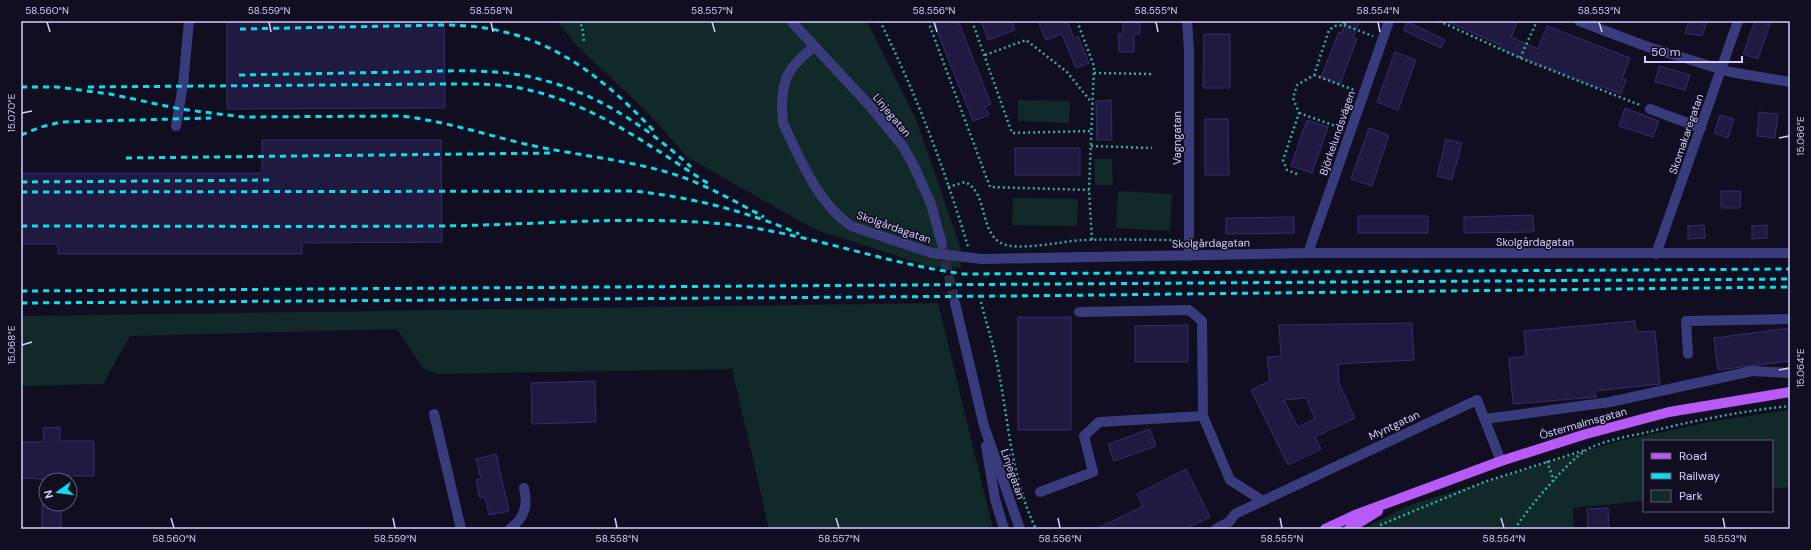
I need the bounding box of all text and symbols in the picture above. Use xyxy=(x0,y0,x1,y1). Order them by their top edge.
text: 58.560°N xyxy=(25,4,69,17)
text: 58.559°N xyxy=(248,4,290,17)
text: 58.558°N xyxy=(470,4,512,17)
text: 58.557°N xyxy=(691,4,733,17)
text: 58.556°N xyxy=(913,4,956,17)
text: 58.555°N xyxy=(1135,4,1177,17)
text: 58.554°N xyxy=(1357,4,1399,17)
text: 58.553°N xyxy=(1578,4,1620,17)
scale bar xyxy=(1645,38,1742,64)
text: 50 m xyxy=(1651,44,1680,60)
street label: Björkelundsvägen xyxy=(1316,89,1358,177)
street label: Linjegatan xyxy=(870,90,914,140)
street label: Skomakaregatan xyxy=(1666,92,1706,176)
text: 15.070°E xyxy=(5,93,18,132)
street label: Vagngatan xyxy=(1170,111,1184,165)
text: 15.066°E xyxy=(1794,116,1807,156)
street label: Skolgårdagatan xyxy=(855,208,933,246)
street label: Skolgårdagatan xyxy=(1172,235,1250,251)
street label: Skolgårdagatan xyxy=(1496,235,1574,249)
text: 15.068°E xyxy=(5,325,18,365)
text: 15.064°E xyxy=(1794,348,1807,388)
street label: Östermalmsgatan xyxy=(1538,404,1628,442)
street label: Myntgatan xyxy=(1366,407,1422,443)
legend xyxy=(1643,440,1773,512)
street label: Linjegatan xyxy=(998,447,1028,501)
text: Road xyxy=(1679,448,1707,464)
text: Railway xyxy=(1679,468,1720,484)
north arrow xyxy=(38,472,78,512)
text: Park xyxy=(1679,488,1703,504)
text: N xyxy=(41,489,56,500)
text: 58.560°N xyxy=(152,532,196,545)
text: 58.559°N xyxy=(374,532,416,545)
text: 58.558°N xyxy=(596,532,638,545)
text: 58.557°N xyxy=(818,532,860,545)
text: 58.556°N xyxy=(1039,532,1082,545)
text: 58.555°N xyxy=(1261,532,1303,545)
text: 58.554°N xyxy=(1483,532,1525,545)
text: 58.553°N xyxy=(1704,532,1746,545)

